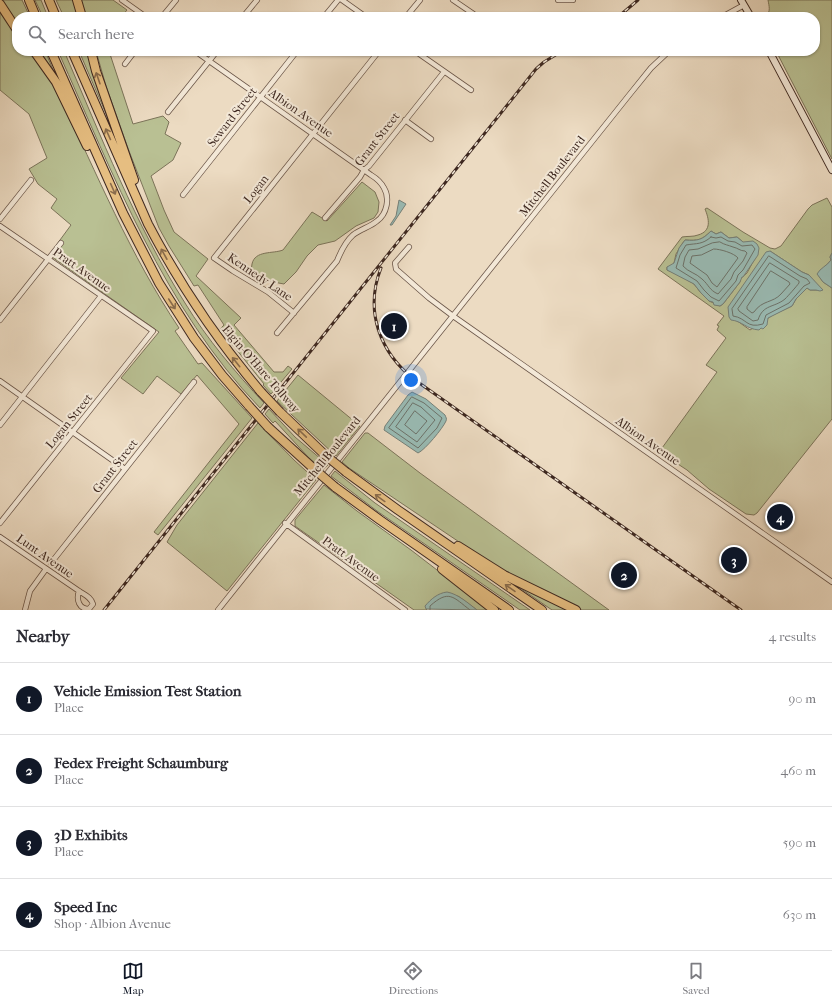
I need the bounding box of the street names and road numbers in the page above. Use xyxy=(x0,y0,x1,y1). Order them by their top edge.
street label: Seward Street xyxy=(204,84,260,150)
street label: Albion Avenue xyxy=(265,85,336,140)
street label: Grant Street xyxy=(352,109,403,169)
street label: Mitchell Boulevard xyxy=(516,133,588,219)
street label: Logan xyxy=(241,172,271,206)
street label: Pratt Avenue xyxy=(50,245,114,295)
street label: Kennedy Lane xyxy=(225,250,295,304)
street label: Elgin-O'Hare Tollway xyxy=(219,322,303,416)
street label: Logan Street xyxy=(43,390,96,451)
street label: Mitchell Boulevard xyxy=(291,413,364,499)
street label: Albion Avenue xyxy=(612,413,683,468)
street label: Grant Street xyxy=(90,436,141,496)
street label: Lunt Avenue xyxy=(14,531,76,581)
street label: Pratt Avenue xyxy=(319,533,383,585)

